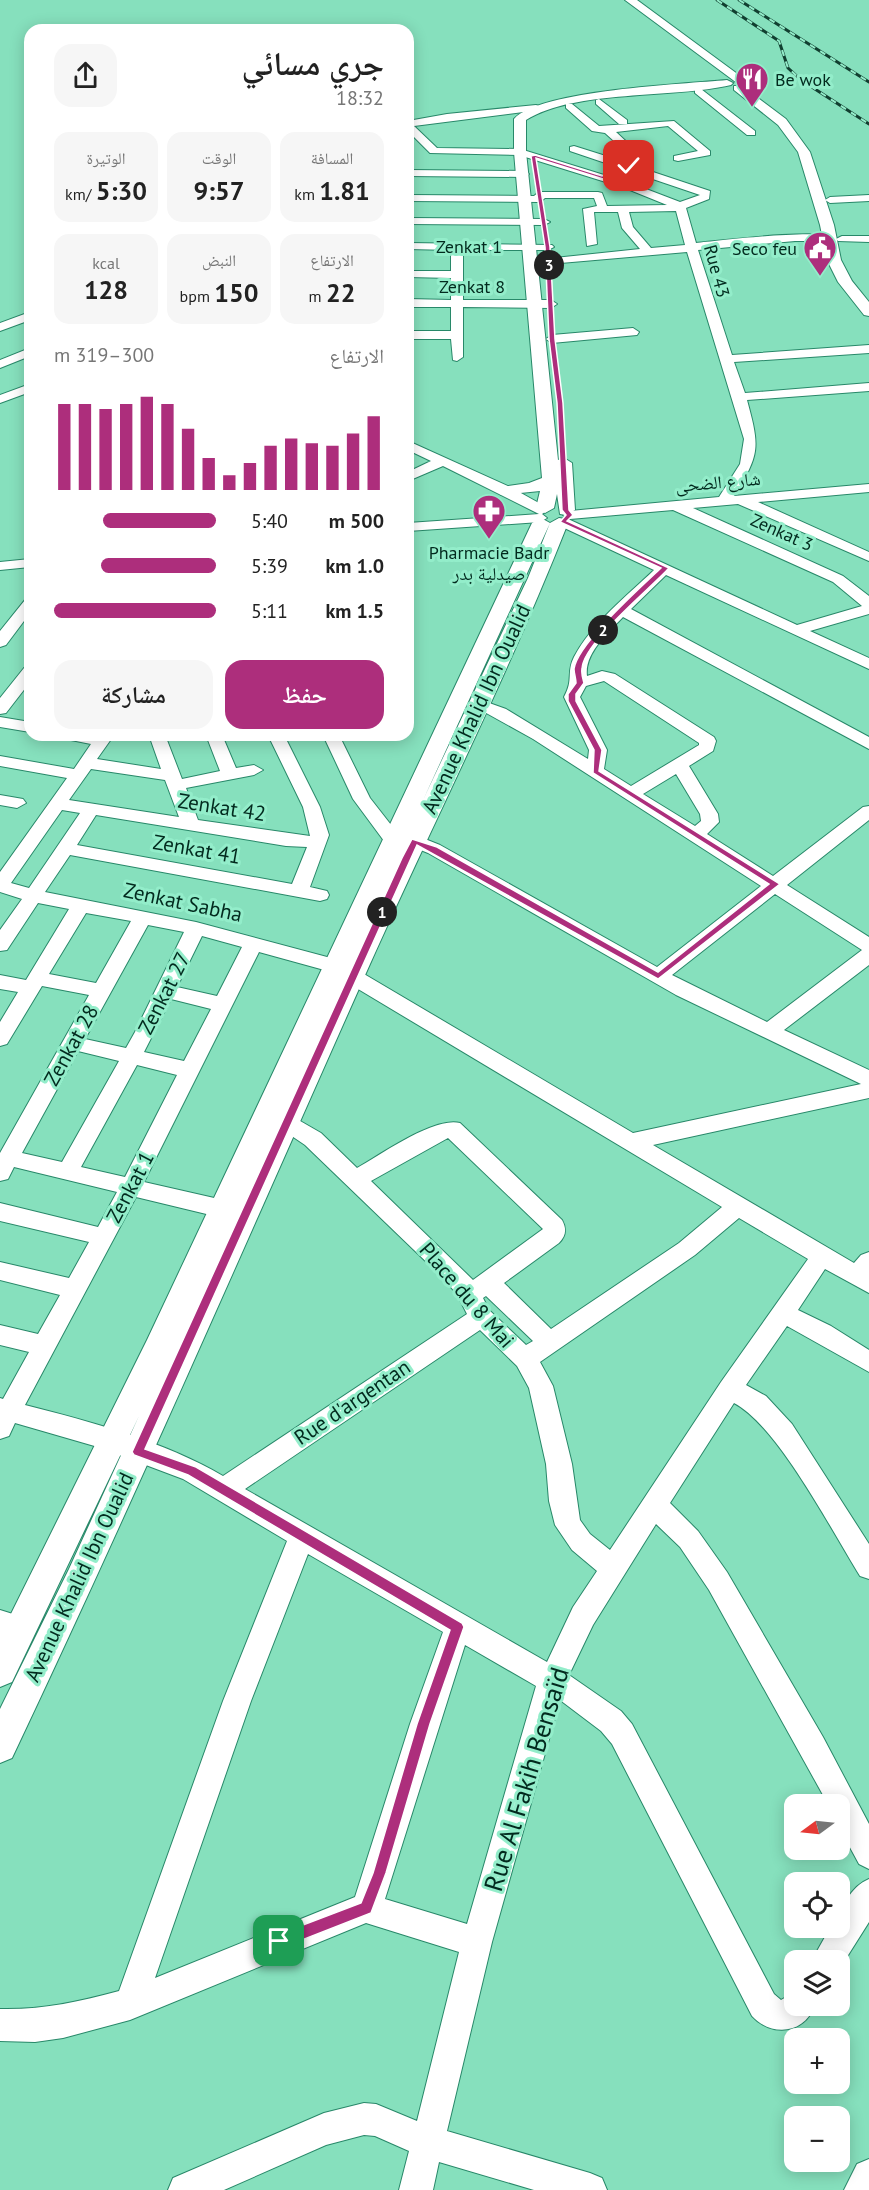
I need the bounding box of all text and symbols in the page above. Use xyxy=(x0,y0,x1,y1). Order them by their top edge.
text: جري مسائي xyxy=(241,41,384,84)
button: share xyxy=(54,44,117,107)
restaurant icon: Be wok xyxy=(734,61,770,108)
place label: Be wok xyxy=(775,68,831,91)
text: 18:32 xyxy=(336,85,384,111)
pin xyxy=(603,140,654,191)
text: الوتيرة xyxy=(87,148,125,168)
text: الوقت xyxy=(202,148,236,168)
text: المسافة xyxy=(311,148,353,168)
icon: check xyxy=(612,149,645,182)
text: 5:30 xyxy=(96,174,147,207)
text: 9:57 xyxy=(193,174,245,207)
text: 1.81 xyxy=(319,174,370,207)
text: /km xyxy=(65,184,96,204)
text: km xyxy=(294,184,319,204)
public building icon: Seco feu xyxy=(802,230,838,277)
street label: Zenkat 1 xyxy=(436,235,502,258)
place label: Seco feu xyxy=(732,237,797,260)
street label: Rue 43 xyxy=(699,242,735,300)
text: النبض xyxy=(202,250,236,270)
text: الارتفاع xyxy=(310,250,354,270)
pin: 3 xyxy=(534,250,564,280)
text: kcal xyxy=(92,253,120,273)
text: 3 xyxy=(544,255,554,275)
text: 128 xyxy=(84,273,128,306)
street label: Zenkat 8 xyxy=(439,275,505,298)
text: 150 xyxy=(214,276,258,309)
text: 22 xyxy=(326,276,355,309)
text: bpm xyxy=(180,286,214,306)
text: m xyxy=(309,286,326,306)
text: 300–319 m xyxy=(54,342,154,368)
text: الارتفاع xyxy=(329,343,384,369)
street label: شارع الضحى xyxy=(674,467,762,497)
pharmacy icon: Pharmacie Badr صيدلية بدر xyxy=(471,493,507,540)
text: 5:40 xyxy=(251,508,288,534)
text: 500 m xyxy=(329,508,384,534)
street label: Zenkat 3 xyxy=(747,508,817,556)
place label: Pharmacie Badr صيدلية بدر xyxy=(429,541,549,585)
text: 5:39 xyxy=(251,553,288,579)
text: 1.0 km xyxy=(325,553,384,579)
text: 5:11 xyxy=(251,598,288,624)
text: 1.5 km xyxy=(325,598,384,624)
street label: Avenue Khalid Ibn Oualid xyxy=(416,600,536,818)
pin: 2 xyxy=(588,615,618,645)
text: 2 xyxy=(598,620,608,640)
button: مشاركة xyxy=(54,660,213,729)
button: حفظ xyxy=(225,660,384,729)
street label: Zenkat 42 xyxy=(176,787,268,827)
street label: Zenkat 41 xyxy=(151,828,243,870)
street label: Zenkat Sabha xyxy=(121,876,245,928)
pin: 1 xyxy=(367,897,397,927)
text: 1 xyxy=(377,902,387,922)
street label: Zenkat 27 xyxy=(132,947,196,1039)
street label: Zenkat 28 xyxy=(38,1000,104,1090)
street label: Zenkat 1 xyxy=(100,1147,160,1227)
street label: Place du 8 Mai xyxy=(414,1237,520,1353)
street label: Rue d'argentan xyxy=(289,1353,415,1451)
street label: Avenue Khalid Ibn Oualid xyxy=(19,1468,139,1686)
street label: Rue Al Fakih Bensaïd xyxy=(476,1663,576,1895)
north arrow xyxy=(784,1794,850,1860)
map controls xyxy=(784,1794,850,2172)
button: locate xyxy=(784,1872,850,1938)
pin xyxy=(253,1915,304,1966)
icon: arrive xyxy=(262,1924,295,1957)
button: layers xyxy=(784,1950,850,2016)
button: + xyxy=(784,2028,850,2094)
button: − xyxy=(784,2106,850,2172)

